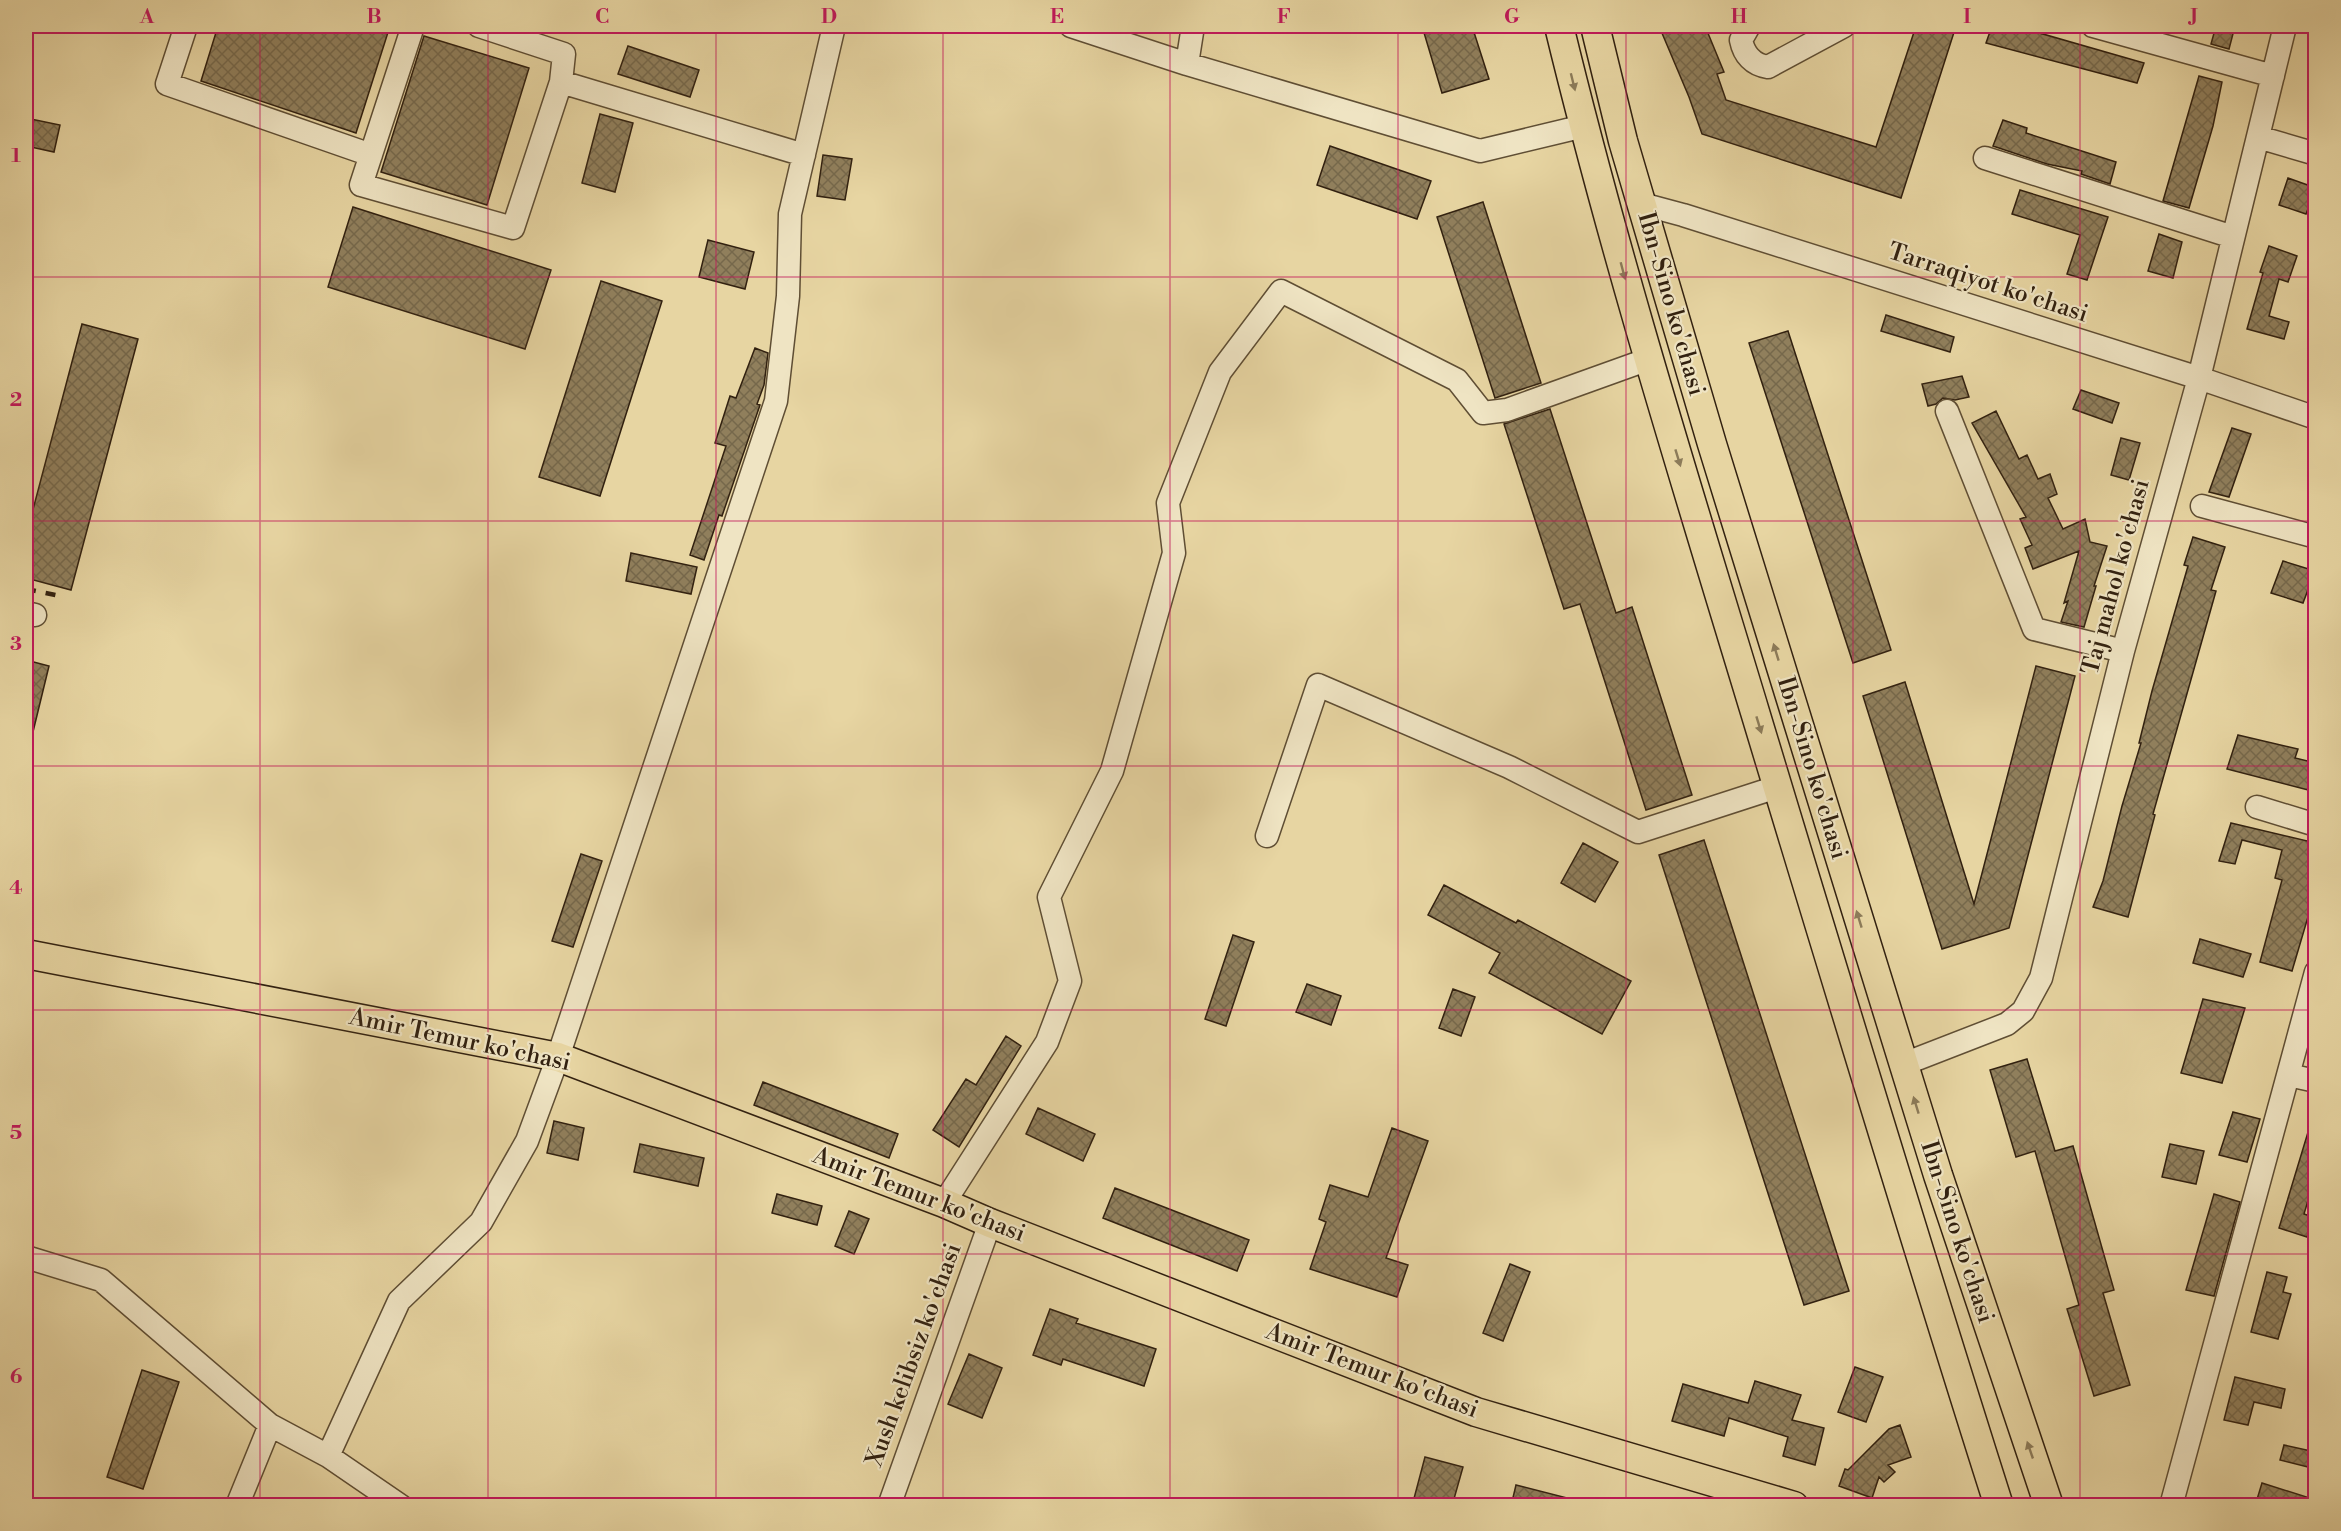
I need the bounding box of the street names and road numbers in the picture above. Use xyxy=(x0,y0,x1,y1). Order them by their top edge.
street label: Ibn-Sino ko'chasi xyxy=(1630,209,1712,399)
street label: Tarraqiyot ko'chasi xyxy=(1884,237,2092,330)
street label: Taj mahol ko'chasi xyxy=(2075,476,2157,678)
street label: Ibn-Sino ko'chasi xyxy=(1770,673,1854,863)
street label: Amir Temur ko'chasi xyxy=(346,1002,573,1078)
street label: Ibn-Sino ko'chasi xyxy=(1913,1137,2001,1327)
street label: Amir Temur ko'chasi xyxy=(807,1140,1030,1249)
street label: Xush kelibsiz ko'chasi xyxy=(859,1239,968,1472)
street label: Amir Temur ko'chasi xyxy=(1260,1316,1483,1425)

